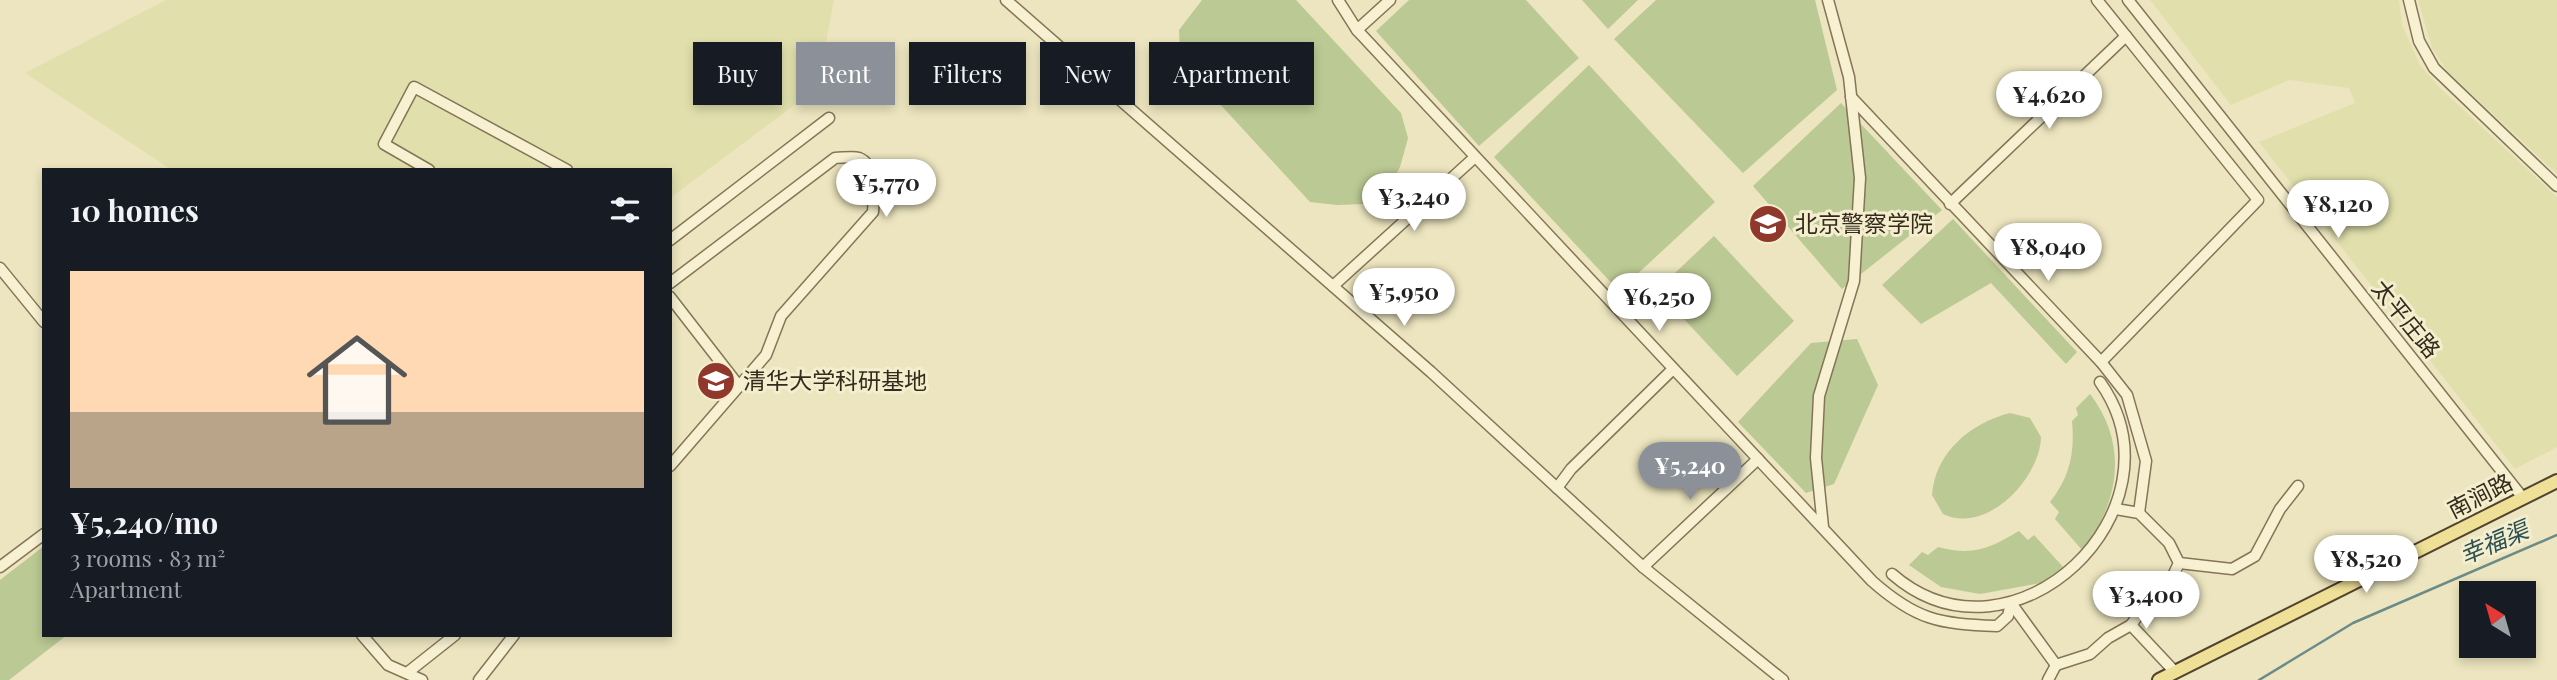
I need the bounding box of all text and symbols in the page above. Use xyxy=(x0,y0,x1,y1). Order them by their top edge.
chip: Buy xyxy=(693,42,782,105)
chip: Rent xyxy=(796,42,895,105)
chip: Filters xyxy=(909,42,1026,105)
chip: New xyxy=(1040,42,1135,105)
chip: Apartment xyxy=(1149,42,1314,105)
pin: ¥4,620 xyxy=(1992,72,2106,131)
text: ¥4,620 xyxy=(2012,78,2086,109)
pin: ¥5,770 xyxy=(829,160,943,219)
text: ¥5,770 xyxy=(852,166,920,197)
pin: ¥3,240 xyxy=(1357,174,1471,233)
text: ¥3,240 xyxy=(1378,180,1450,211)
pin: ¥8,120 xyxy=(2281,180,2395,240)
text: ¥8,120 xyxy=(2303,187,2373,218)
text: 10 homes xyxy=(70,190,199,230)
icon: filters xyxy=(606,191,644,229)
school or university icon: 北京警察学院 xyxy=(1747,203,1789,245)
place label: 北京警察学院 xyxy=(1795,207,1933,238)
pin: ¥8,040 xyxy=(1991,224,2105,283)
text: ¥8,040 xyxy=(2010,230,2086,261)
pin: ¥5,950 xyxy=(1347,268,1461,328)
street label: 太平庄路 xyxy=(2366,273,2448,364)
pin: ¥6,250 xyxy=(1602,274,1716,333)
text: ¥5,950 xyxy=(1369,275,1439,306)
text: ¥6,250 xyxy=(1623,280,1695,311)
icon: home xyxy=(294,317,420,443)
school or university icon: 清华大学科研基地 xyxy=(695,360,737,402)
place label: 清华大学科研基地 xyxy=(743,364,927,395)
pin: ¥5,240 xyxy=(1633,442,1747,502)
text: ¥5,240 xyxy=(1654,449,1726,480)
street label: 南涧路 xyxy=(2442,465,2517,524)
text: ¥5,240/mo xyxy=(70,502,218,542)
water label: 幸福渠 xyxy=(2454,511,2535,570)
pin: ¥8,520 xyxy=(2309,536,2423,595)
text: 3 rooms · 83 m² xyxy=(70,542,225,573)
text: ¥8,520 xyxy=(2330,542,2402,573)
pin: ¥3,400 xyxy=(2089,572,2203,631)
text: Apartment xyxy=(70,573,182,604)
text: ¥3,400 xyxy=(2109,578,2183,609)
north arrow xyxy=(2459,581,2536,658)
map controls xyxy=(2459,581,2536,658)

